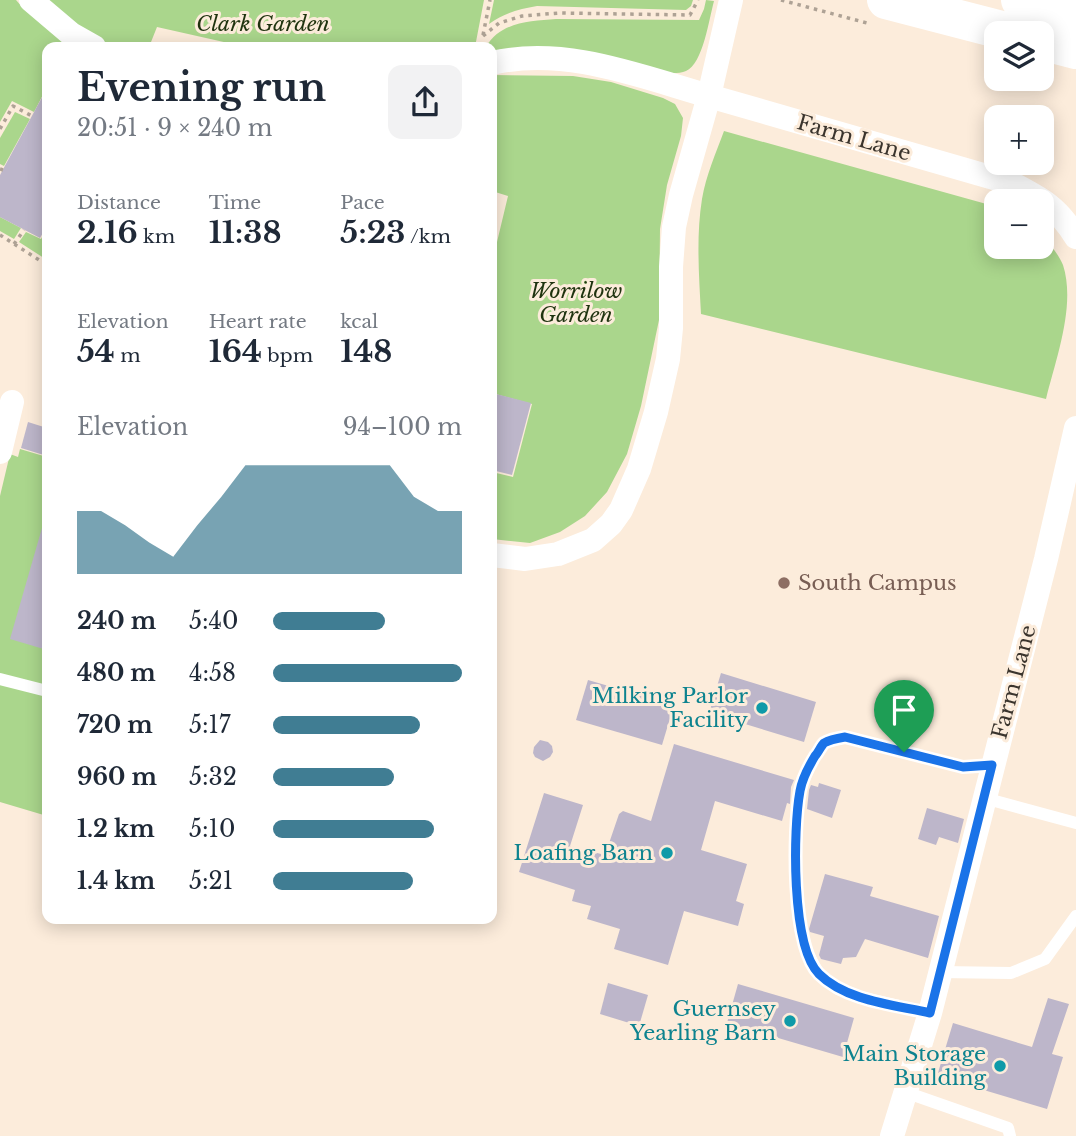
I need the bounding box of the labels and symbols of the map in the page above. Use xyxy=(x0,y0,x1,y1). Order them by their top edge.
park label: Clark Garden xyxy=(196,11,330,37)
street label: Farm Lane xyxy=(794,109,914,167)
park label: Worrilow Garden xyxy=(530,278,622,328)
place label: South Campus xyxy=(798,570,957,596)
marker: South Campus xyxy=(776,575,792,591)
street label: Farm Lane xyxy=(986,622,1042,742)
pin xyxy=(874,680,934,752)
place label: Milking Parlor Facility xyxy=(592,683,749,733)
marker: Milking Parlor Facility xyxy=(754,700,770,716)
place label: Loafing Barn xyxy=(514,840,653,866)
marker: Loafing Barn xyxy=(659,845,675,861)
place label: Guernsey Yearling Barn xyxy=(629,996,777,1046)
marker: Guernsey Yearling Barn xyxy=(782,1013,798,1029)
place label: Main Storage Building xyxy=(843,1041,986,1091)
marker: Main Storage Building xyxy=(992,1058,1008,1074)

